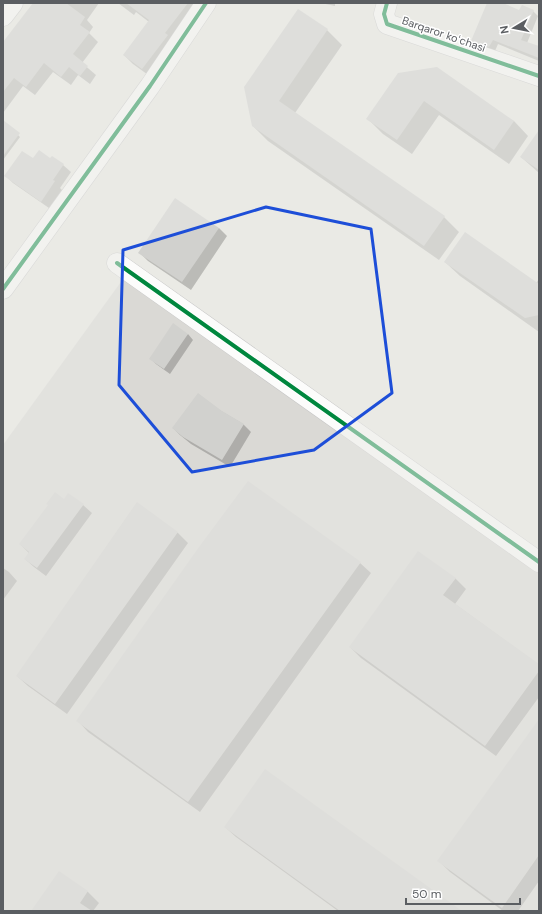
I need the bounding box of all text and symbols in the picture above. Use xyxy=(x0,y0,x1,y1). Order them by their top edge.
north arrow xyxy=(494,8,534,48)
street label: Barqaror koʻchasi xyxy=(400,13,488,55)
text: N xyxy=(497,25,512,35)
scale bar xyxy=(406,880,520,906)
text: 50 m xyxy=(412,886,441,902)

